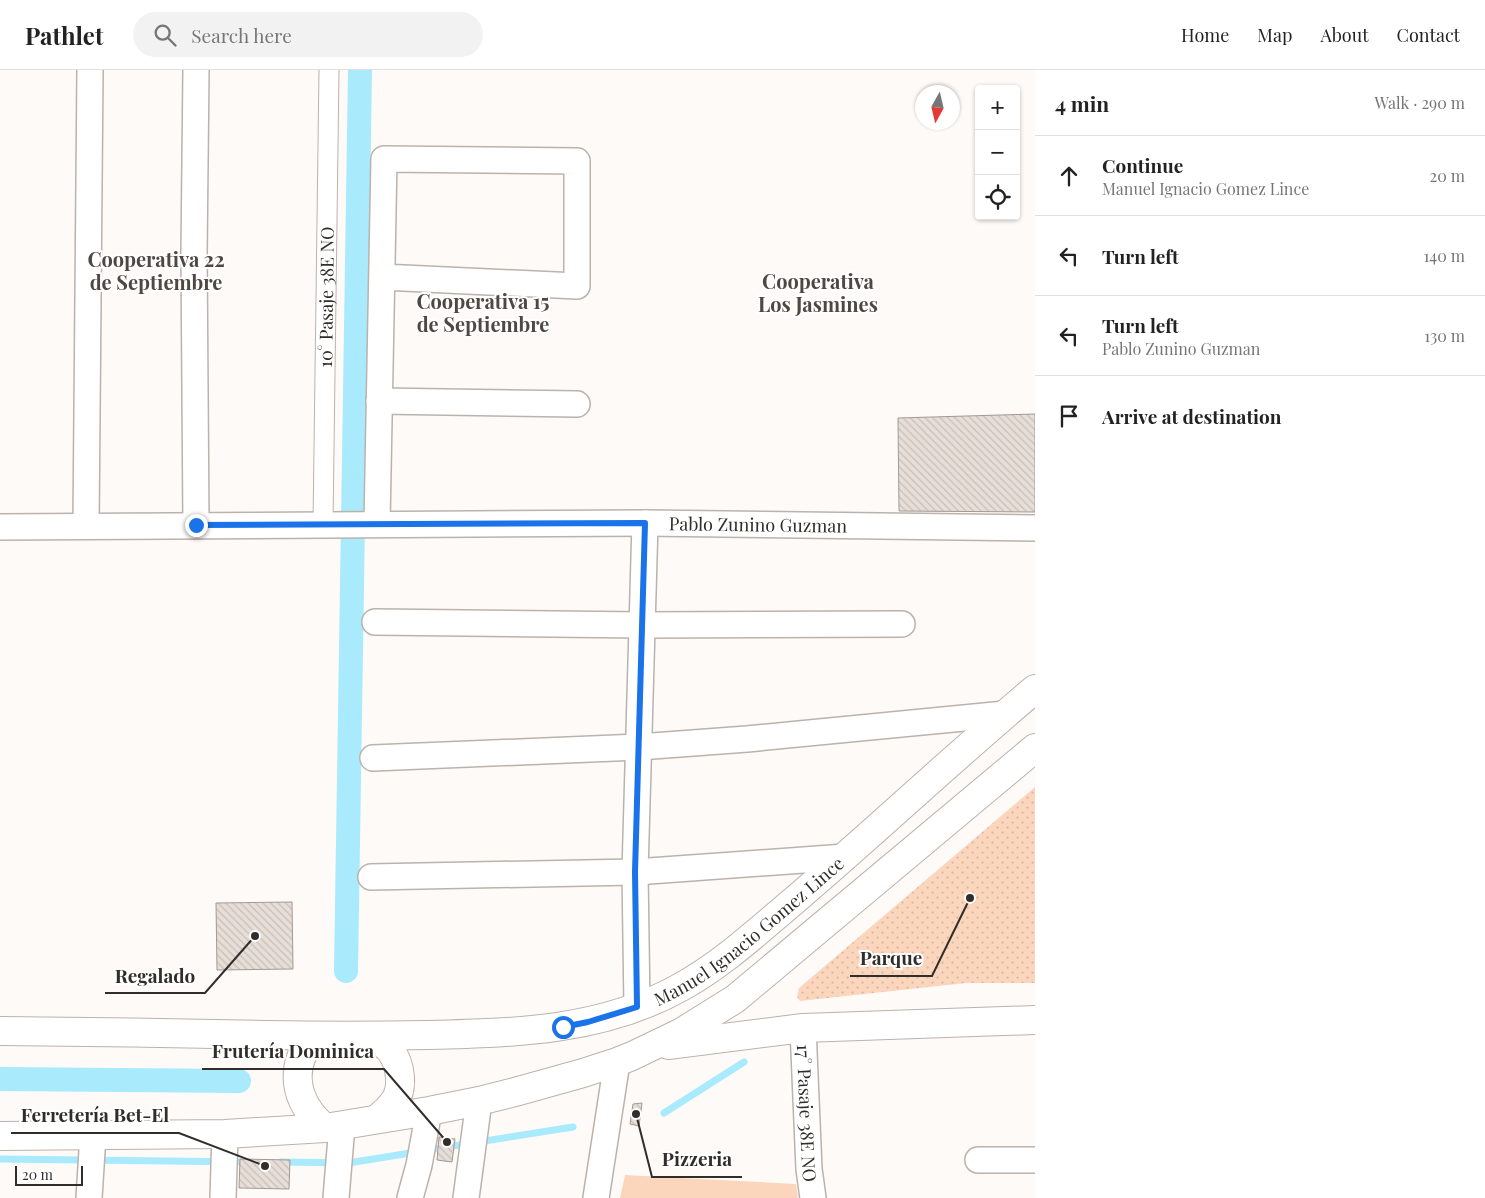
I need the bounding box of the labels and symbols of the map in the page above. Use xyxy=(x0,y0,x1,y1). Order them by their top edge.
north arrow xyxy=(915,85,960,130)
street label: 10° Pasaje 38E NO xyxy=(313,226,339,368)
district label: Cooperativa 22 de Septiembre xyxy=(87,245,225,295)
district label: Cooperativa Los Jasmines xyxy=(758,267,878,317)
district label: Cooperativa 15 de Septiembre xyxy=(416,287,550,337)
street label: Pablo Zunino Guzman xyxy=(669,511,848,538)
route end xyxy=(185,514,208,537)
street label: Manuel Ignacio Gomez Lince xyxy=(650,851,849,1011)
callout: Parque xyxy=(850,942,932,976)
text: Parque xyxy=(860,944,922,970)
callout: Regalado xyxy=(105,959,205,993)
text: Regalado xyxy=(115,962,196,988)
route start xyxy=(552,1016,575,1039)
callout: Frutería Dominica xyxy=(202,1035,384,1069)
text: Frutería Dominica xyxy=(212,1037,374,1063)
street label: 17° Pasaje 38E NO xyxy=(792,1043,823,1183)
callout: Ferretería Bet-El xyxy=(11,1099,179,1133)
text: Ferretería Bet-El xyxy=(21,1101,169,1127)
callout: Pizzeria xyxy=(652,1143,742,1177)
text: Pizzeria xyxy=(662,1145,732,1171)
scale bar xyxy=(15,1163,82,1186)

